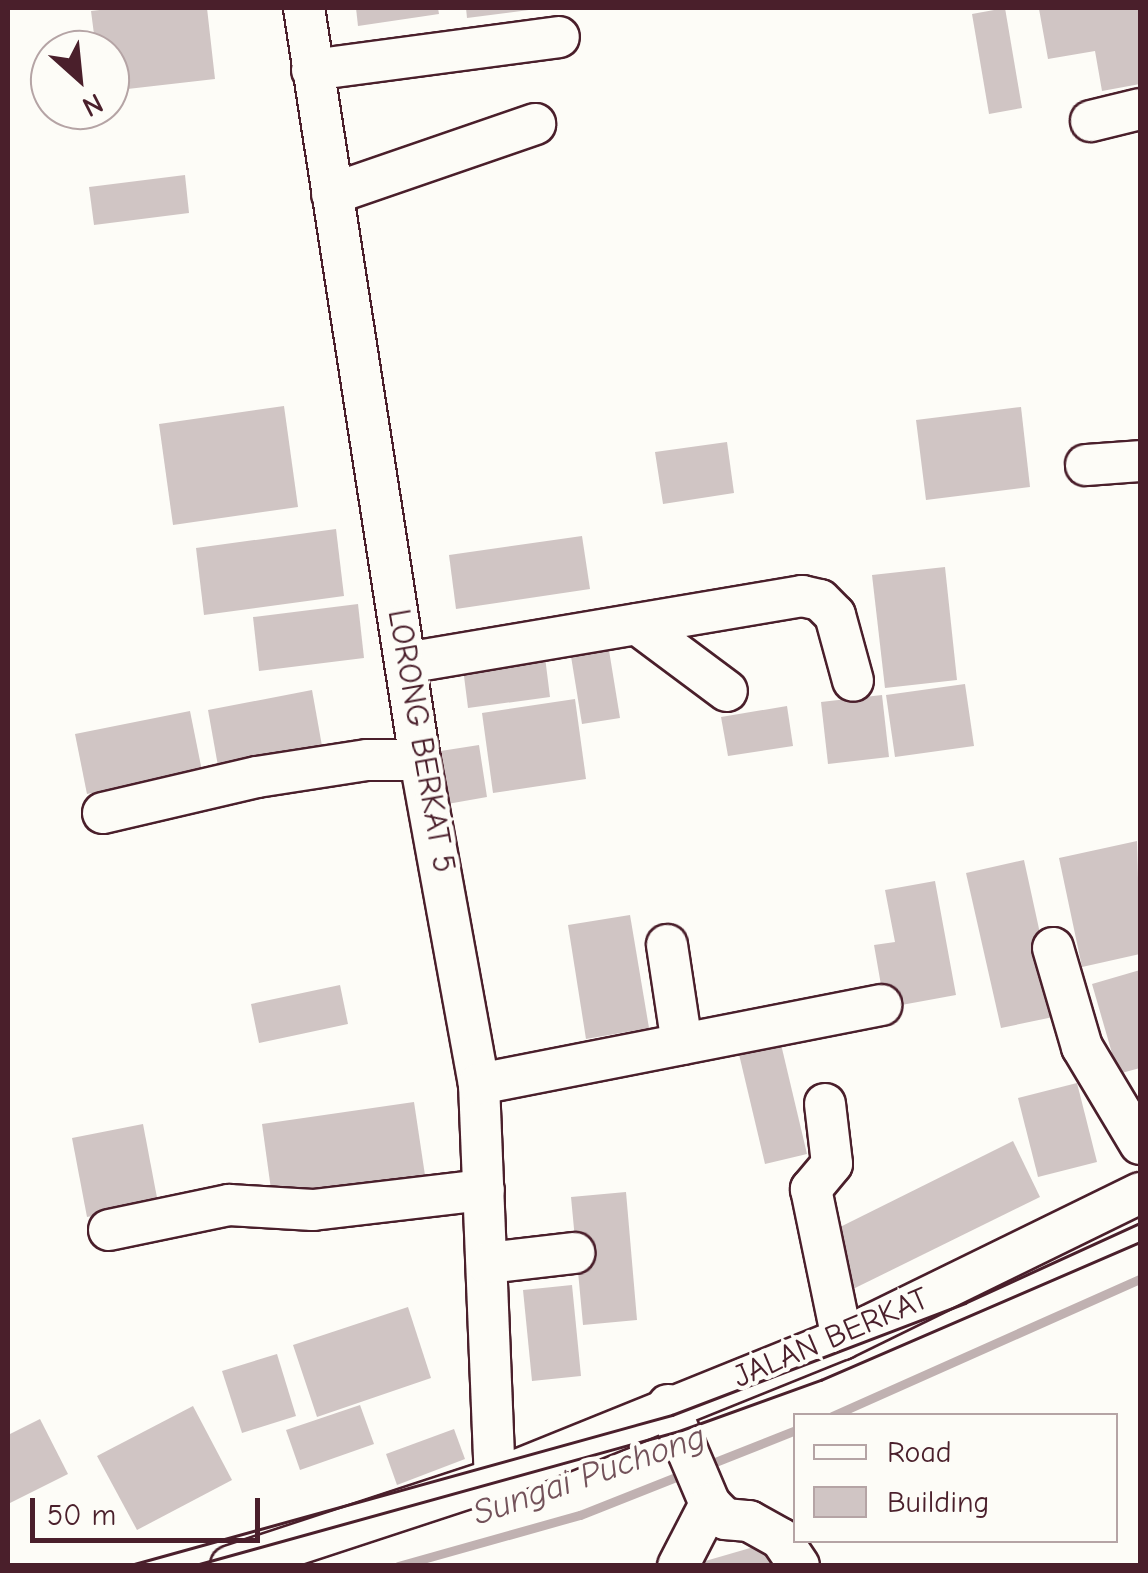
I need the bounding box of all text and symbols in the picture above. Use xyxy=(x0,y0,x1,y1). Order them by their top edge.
north arrow xyxy=(30,30,130,130)
text: N xyxy=(77,87,108,123)
street label: LORONG BERKAT 5 xyxy=(379,606,463,876)
street label: JALAN BERKAT xyxy=(728,1280,934,1396)
legend xyxy=(793,1413,1118,1543)
water label: Sungai Puchong xyxy=(467,1416,711,1534)
text: Road xyxy=(887,1435,952,1470)
scale bar xyxy=(35,1478,265,1540)
text: Building xyxy=(887,1485,990,1520)
text: 50 m xyxy=(47,1498,116,1533)

